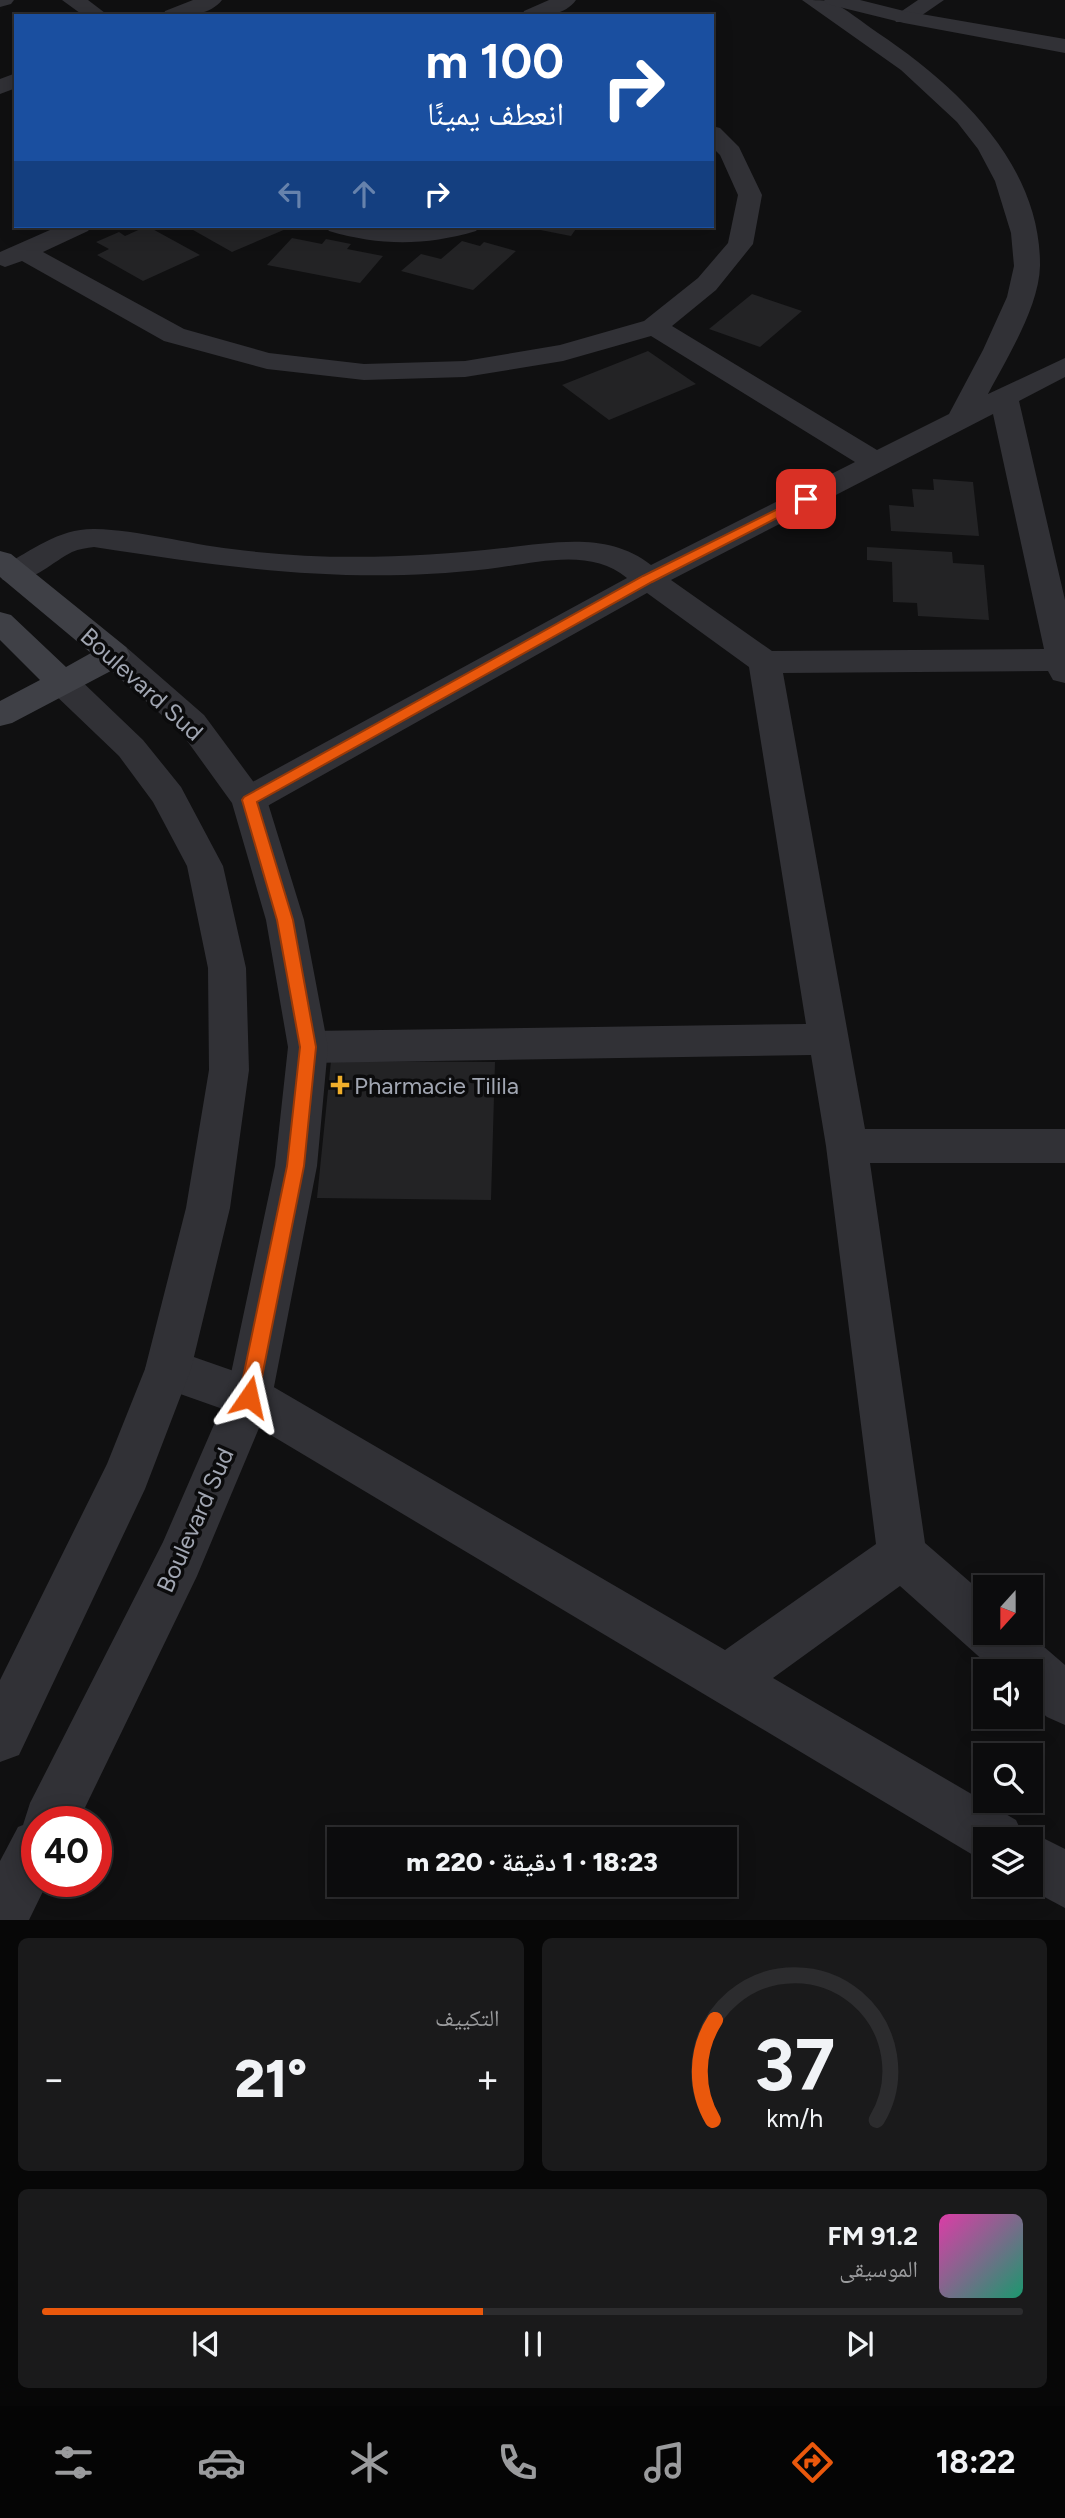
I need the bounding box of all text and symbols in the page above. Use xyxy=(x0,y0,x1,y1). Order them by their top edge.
text: 100 m xyxy=(425,31,564,90)
icon: right xyxy=(588,42,679,133)
text: انعطف يمينًا xyxy=(427,95,564,133)
icon: left xyxy=(272,175,310,213)
icon: ahead xyxy=(345,175,383,213)
icon: right xyxy=(418,175,456,213)
pin xyxy=(776,469,836,529)
icon: arrive xyxy=(787,480,825,518)
street label: Boulevard Sud xyxy=(75,621,209,747)
place label: Pharmacie Tilila xyxy=(354,1071,519,1100)
marker: Pharmacie Tilila xyxy=(332,1077,348,1093)
position arrow xyxy=(212,1360,286,1434)
street label: Boulevard Sud xyxy=(150,1443,240,1597)
north arrow xyxy=(973,1575,1043,1645)
map controls xyxy=(973,1575,1043,1897)
button: sound xyxy=(973,1659,1043,1729)
button: search xyxy=(973,1743,1043,1813)
speed limit sign: 40 xyxy=(21,1806,112,1897)
button: layers xyxy=(973,1827,1043,1897)
text: 18:23 · 1 دقيقة · 220 m xyxy=(406,1846,658,1878)
text: التكييف xyxy=(435,2004,500,2032)
text: 37 xyxy=(754,2022,835,2109)
text: 21° xyxy=(234,2048,307,2110)
text: − xyxy=(42,2056,66,2102)
text: + xyxy=(476,2056,500,2102)
text: km/h xyxy=(766,2103,823,2133)
text: 91.2 FM xyxy=(828,2220,918,2252)
text: الموسيقى xyxy=(839,2255,918,2283)
icon: previous xyxy=(187,2325,225,2363)
icon: pause xyxy=(514,2325,552,2363)
icon: next xyxy=(841,2325,879,2363)
icon: filters xyxy=(49,2438,98,2487)
icon: car xyxy=(197,2438,246,2487)
icon: climate xyxy=(345,2438,394,2487)
icon: phone xyxy=(493,2438,542,2487)
icon: music xyxy=(640,2438,689,2487)
icon: directions xyxy=(788,2438,837,2487)
text: 18:22 xyxy=(936,2443,1016,2481)

